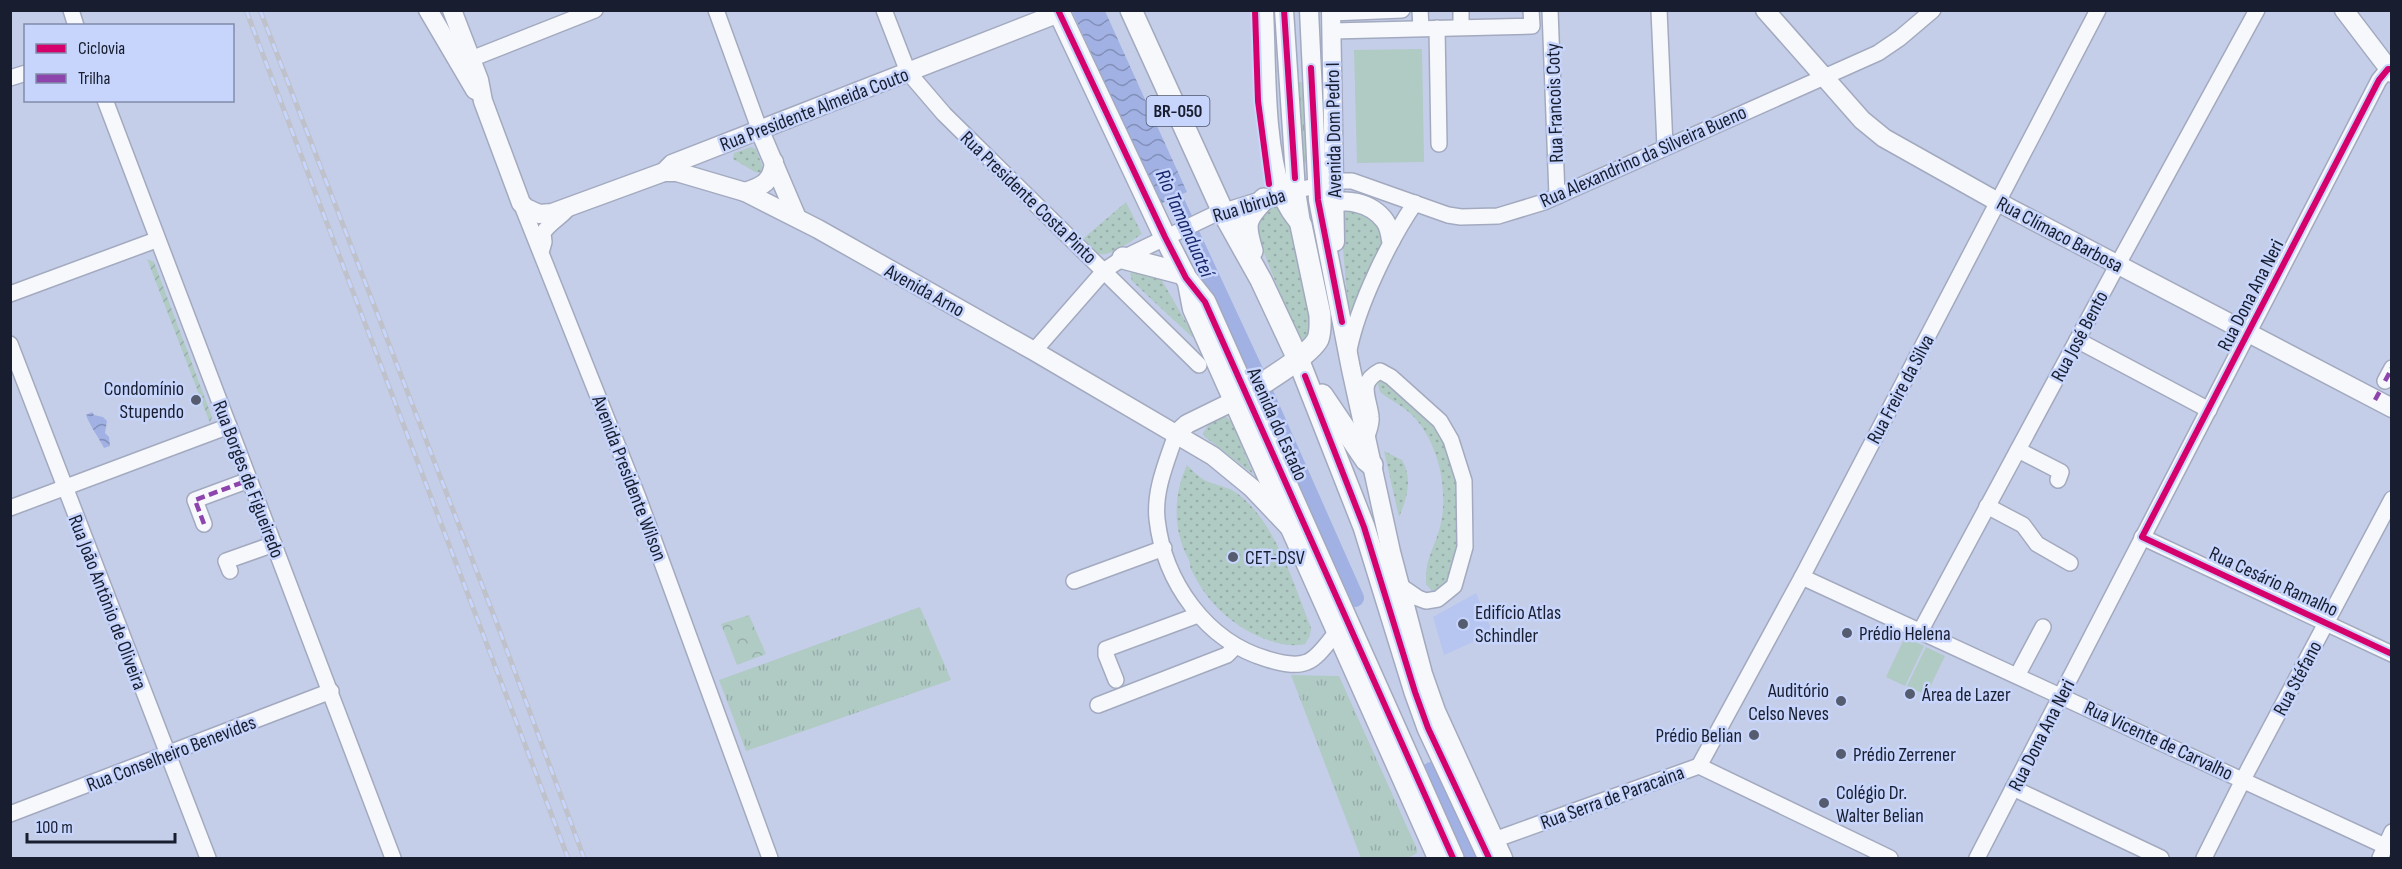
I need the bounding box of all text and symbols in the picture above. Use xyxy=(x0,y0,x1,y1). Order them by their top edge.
legend xyxy=(24,24,234,102)
text: Ciclovia xyxy=(78,38,125,59)
street label: Rua Francois Coty xyxy=(1541,42,1569,163)
street label: Avenida Dom Pedro I xyxy=(1321,62,1347,199)
street label: Rua Presidente Almeida Couto xyxy=(717,63,912,157)
text: Trilha xyxy=(78,68,111,89)
road number: BR-050 xyxy=(1146,96,1210,126)
street label: Rua Alexandrino da Silveira Bueno xyxy=(1537,101,1750,213)
street label: Rua Presidente Costa Pinto xyxy=(955,126,1102,269)
water label: Rio Tamanduateí xyxy=(1150,166,1220,283)
street label: Rua Ibiruba xyxy=(1210,184,1288,228)
street label: Rua Clímaco Barbosa xyxy=(1992,192,2127,278)
street label: Rua Dona Ana Neri xyxy=(2212,236,2289,355)
street label: Avenida Arno xyxy=(880,259,968,322)
street label: Rua José Bento xyxy=(2046,287,2114,386)
street label: Rua Freire da Silva xyxy=(1862,331,1940,448)
street label: Avenida do Estado xyxy=(1241,363,1313,485)
place label: Condomínio Stupendo xyxy=(104,377,184,424)
street label: Avenida Presidente Wilson xyxy=(586,391,672,564)
marker: Condomínio Stupendo xyxy=(189,393,203,407)
street label: Rua Borges de Figueiredo xyxy=(207,397,289,561)
street label: Rua João Antônio de Oliveira xyxy=(63,512,151,693)
street label: Rua Cesário Ramalho xyxy=(2205,542,2342,622)
place label: CET-DSV xyxy=(1245,546,1305,570)
marker: CET-DSV xyxy=(1226,550,1240,564)
place label: Edifício Atlas Schindler xyxy=(1475,601,1561,648)
marker: Edifício Atlas Schindler xyxy=(1456,617,1470,631)
place label: Prédio Helena xyxy=(1859,622,1951,646)
marker: Prédio Helena xyxy=(1840,626,1854,640)
street label: Rua Stéfano xyxy=(2268,637,2328,720)
street label: Rua Dona Ana Neri xyxy=(2003,676,2080,795)
place label: Auditório Celso Neves xyxy=(1748,679,1829,726)
place label: Área de Lazer xyxy=(1921,683,2011,707)
marker: Área de Lazer xyxy=(1903,687,1917,701)
marker: Auditório Celso Neves xyxy=(1834,694,1848,708)
street label: Rua Vicente de Carvalho xyxy=(2080,696,2237,786)
street label: Rua Conselheiro Benevides xyxy=(83,711,259,797)
place label: Prédio Belian xyxy=(1656,724,1742,748)
marker: Prédio Belian xyxy=(1747,728,1761,742)
place label: Prédio Zerrener xyxy=(1853,743,1956,767)
marker: Prédio Zerrener xyxy=(1834,747,1848,761)
street label: Rua Serra de Paracaina xyxy=(1537,761,1687,835)
place label: Colégio Dr. Walter Belian xyxy=(1836,781,1924,828)
marker: Colégio Dr. Walter Belian xyxy=(1817,796,1831,810)
scale bar xyxy=(27,806,176,844)
text: 100 m xyxy=(36,817,73,838)

